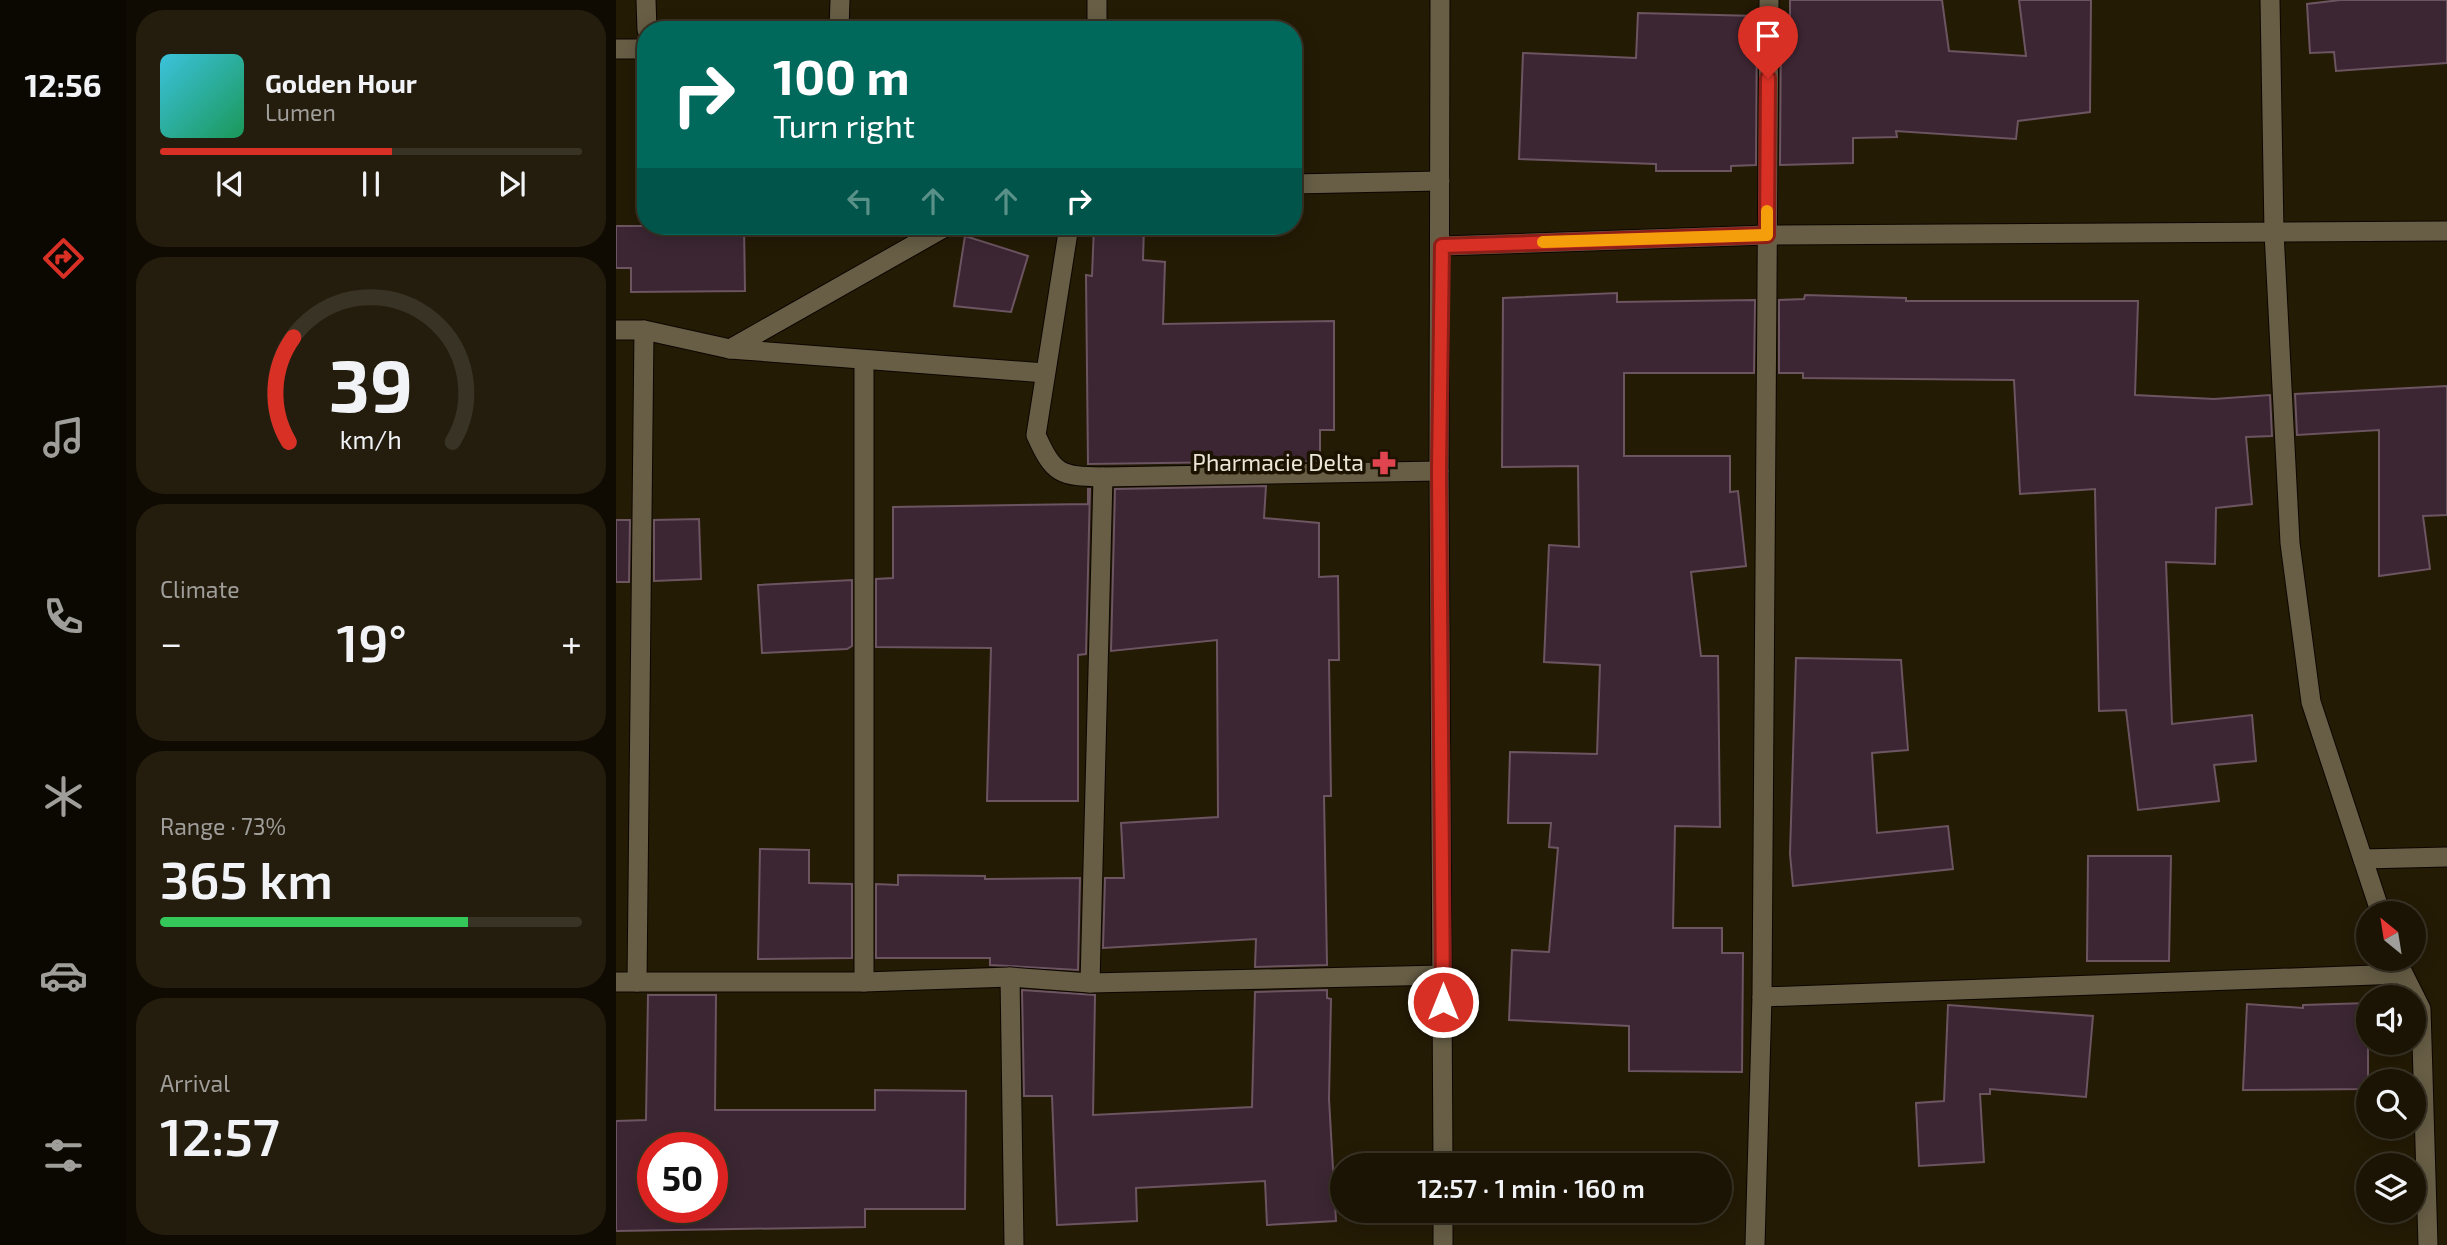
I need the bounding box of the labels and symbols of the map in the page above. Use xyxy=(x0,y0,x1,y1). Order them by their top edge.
pin xyxy=(1738,6,1798,78)
place label: Pharmacie Delta xyxy=(1192,448,1364,476)
pharmacy icon: Pharmacie Delta xyxy=(1370,449,1398,477)
north arrow xyxy=(2356,901,2426,971)
position arrow xyxy=(1406,965,1480,1039)
speed limit sign: 50 xyxy=(637,1132,728,1223)

